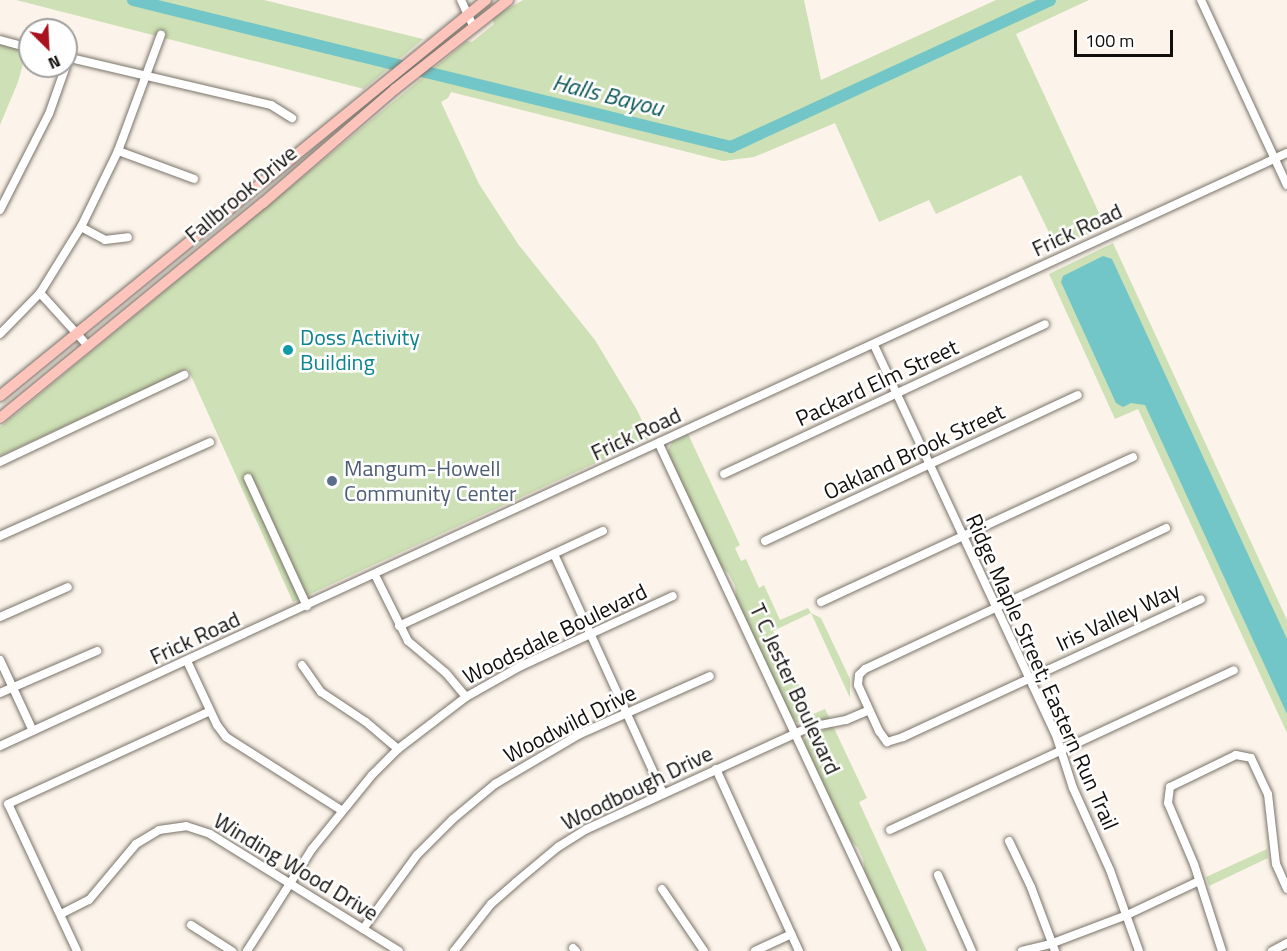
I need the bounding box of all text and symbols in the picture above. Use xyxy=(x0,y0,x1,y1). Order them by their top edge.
north arrow xyxy=(18,18,78,78)
scale bar xyxy=(1077,18,1176,56)
text: 100 m xyxy=(1085,27,1134,54)
text: N xyxy=(45,49,64,76)
water label: Halls Bayou xyxy=(550,67,666,123)
street label: Fallbrook Drive xyxy=(180,140,302,248)
street label: Frick Road xyxy=(1028,198,1126,262)
place label: Doss Activity Building xyxy=(300,324,420,376)
street label: Packard Elm Street xyxy=(792,334,962,432)
marker: Doss Activity Building xyxy=(281,343,295,357)
street label: Oakland Brook Street xyxy=(819,398,1009,506)
street label: Frick Road xyxy=(587,402,685,466)
place label: Mangum-Howell Community Center xyxy=(344,455,517,506)
marker: Mangum-Howell Community Center xyxy=(325,474,339,488)
street label: Ridge Maple Street; Eastern Run Trail xyxy=(960,510,1124,834)
street label: Iris Valley Way xyxy=(1052,577,1184,657)
street label: Woodsdale Boulevard xyxy=(459,578,651,690)
street label: T C Jester Boulevard xyxy=(744,599,846,779)
street label: Frick Road xyxy=(146,606,244,670)
street label: Woodwild Drive xyxy=(499,679,641,769)
street label: Woodbough Drive xyxy=(557,740,717,836)
street label: Winding Wood Drive xyxy=(209,807,383,927)

